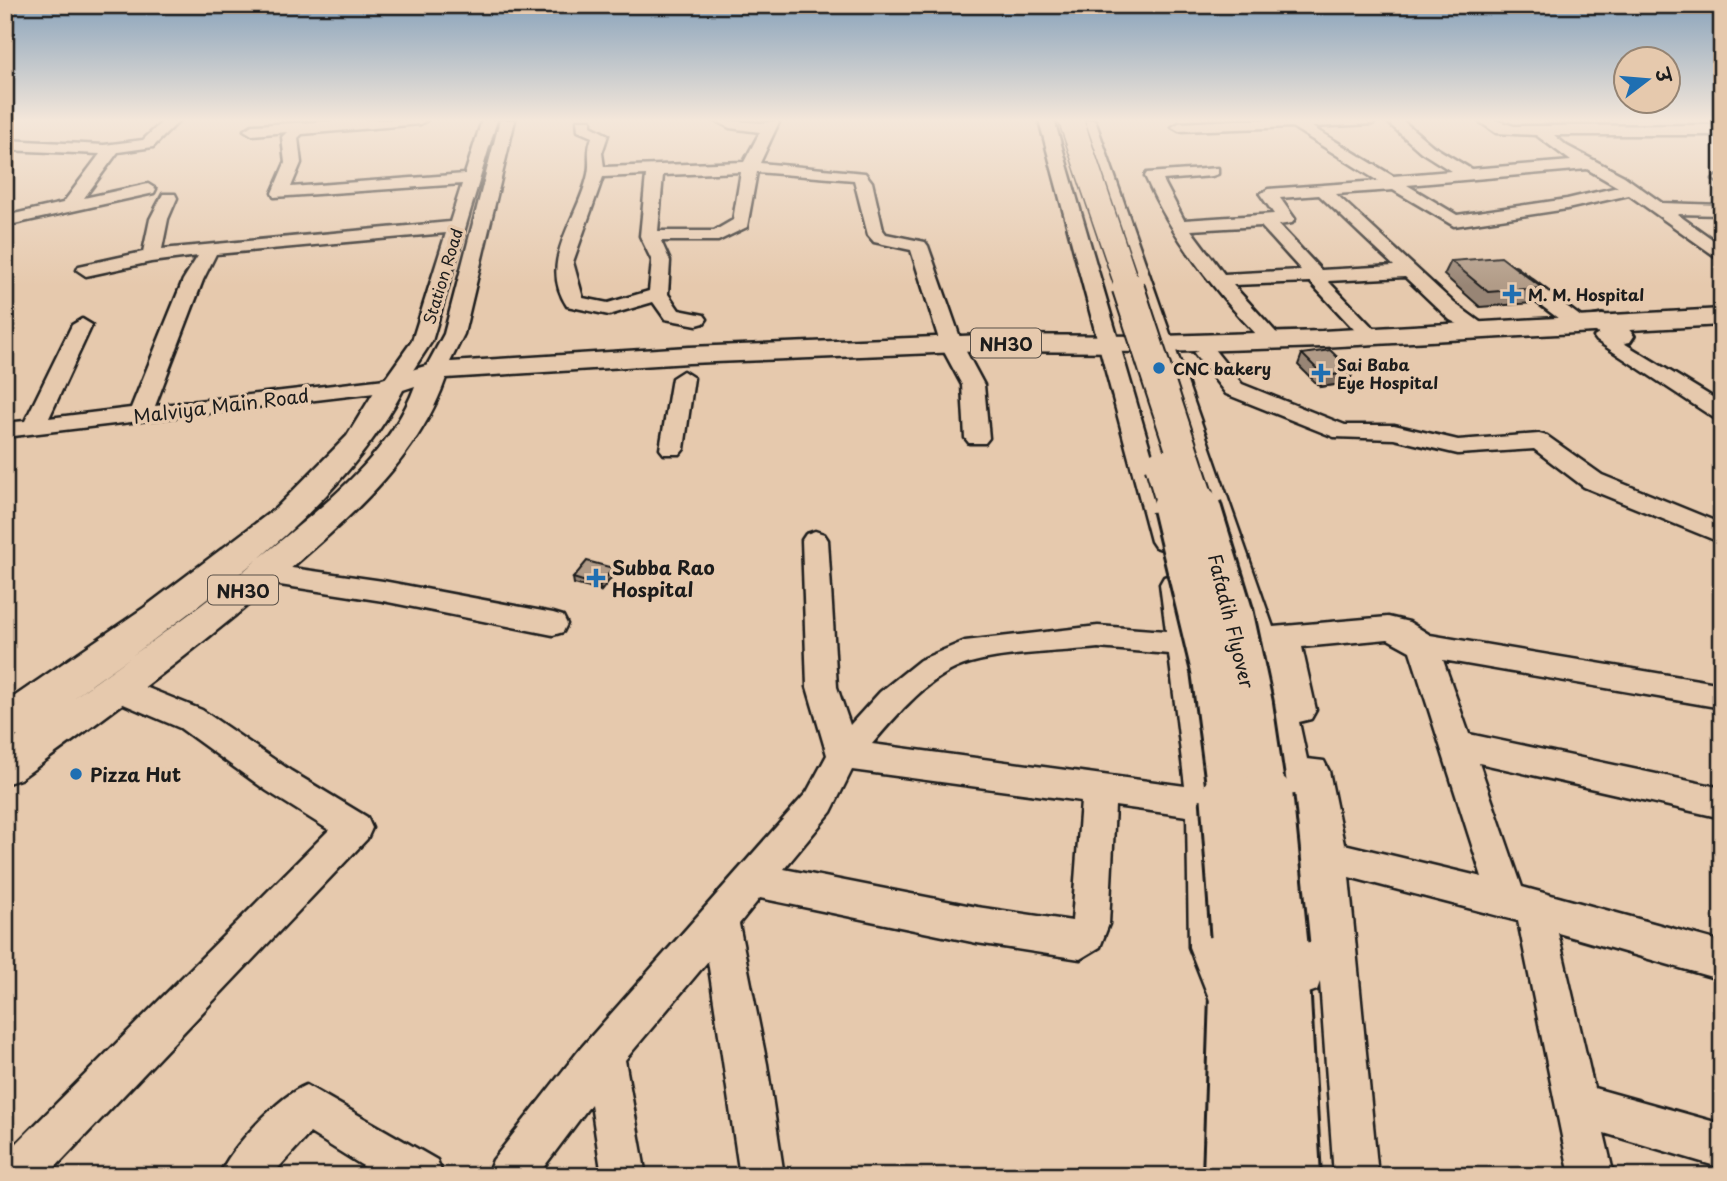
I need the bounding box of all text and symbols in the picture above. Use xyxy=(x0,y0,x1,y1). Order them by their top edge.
north arrow xyxy=(1612,46,1682,116)
text: उ xyxy=(1649,63,1680,87)
street label: Station Road xyxy=(416,225,468,327)
place label: M. M. Hospital xyxy=(1528,282,1644,306)
marker: M. M. Hospital xyxy=(1502,284,1522,304)
road number: NH30 xyxy=(971,328,1041,358)
place label: Sai Baba Eye Hospital xyxy=(1337,352,1438,394)
place label: CNC bakery xyxy=(1173,356,1271,380)
marker: CNC bakery xyxy=(1151,360,1167,376)
marker: Sai Baba Eye Hospital xyxy=(1311,363,1331,383)
street label: Malviya Main Road xyxy=(132,380,310,430)
street label: Fafadih Flyover xyxy=(1202,551,1262,691)
place label: Subba Rao Hospital xyxy=(612,553,715,603)
marker: Subba Rao Hospital xyxy=(586,568,606,588)
road number: NH30 xyxy=(208,576,278,604)
place label: Pizza Hut xyxy=(90,760,181,788)
marker: Pizza Hut xyxy=(68,766,84,782)

